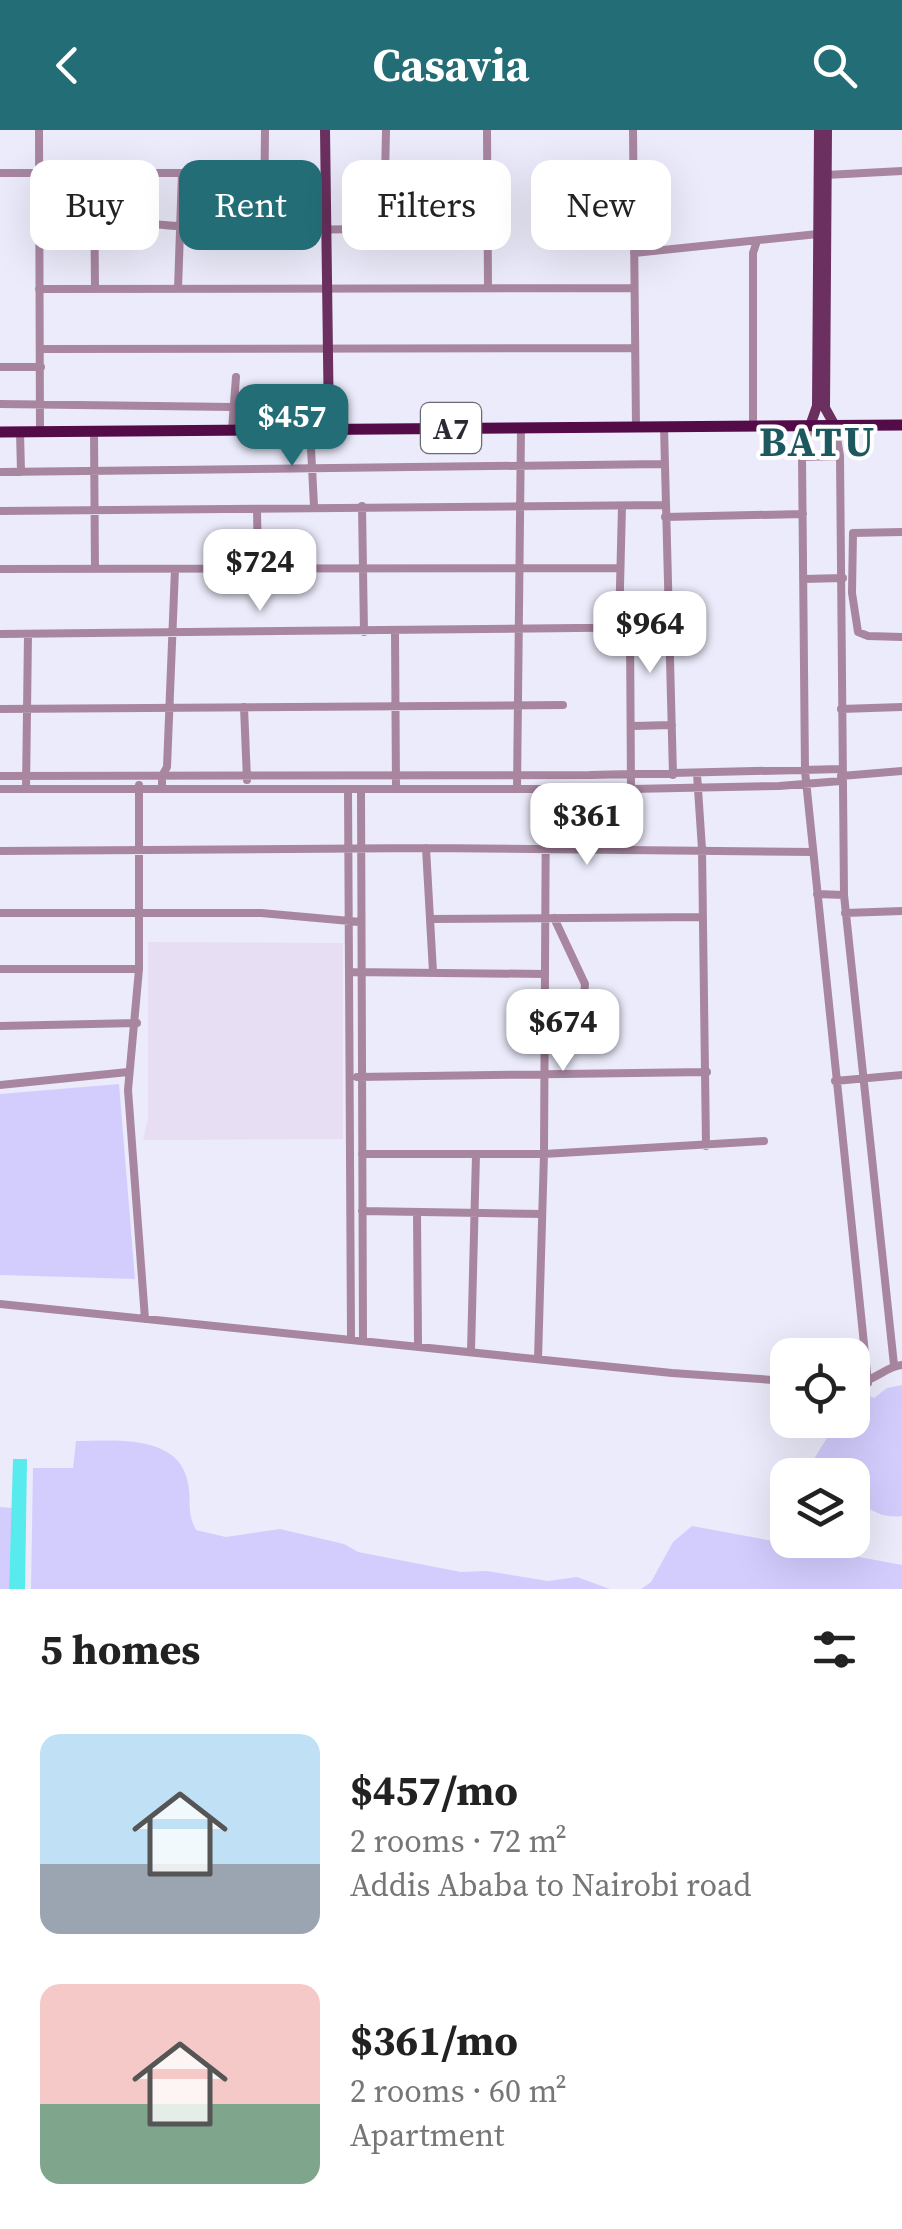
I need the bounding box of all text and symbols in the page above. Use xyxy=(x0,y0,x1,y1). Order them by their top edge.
text: Casavia xyxy=(373,34,529,96)
icon: back xyxy=(40,38,95,93)
icon: search xyxy=(807,38,862,93)
chip: Buy xyxy=(30,160,159,250)
chip: Rent xyxy=(179,160,322,250)
chip: Filters xyxy=(342,160,511,250)
chip: New xyxy=(531,160,671,250)
pin: $457 xyxy=(233,384,351,469)
text: $457 xyxy=(257,394,327,438)
road number: A7 xyxy=(421,403,481,453)
district label: BATU xyxy=(759,412,877,470)
pin: $724 xyxy=(201,529,319,614)
text: $724 xyxy=(225,539,295,583)
pin: $964 xyxy=(591,591,709,676)
text: $964 xyxy=(615,601,685,645)
pin: $361 xyxy=(528,783,646,868)
text: $361 xyxy=(552,793,622,837)
pin: $674 xyxy=(504,989,622,1074)
text: $674 xyxy=(528,999,598,1043)
map controls xyxy=(770,1338,870,1558)
button: locate xyxy=(770,1338,870,1438)
button: layers xyxy=(770,1458,870,1558)
text: 5 homes xyxy=(40,1620,200,1678)
icon: filters xyxy=(807,1622,862,1677)
text: $457/mo xyxy=(350,1761,518,1819)
icon: home xyxy=(120,1774,240,1894)
text: 2 rooms · 72 m² xyxy=(350,1819,567,1863)
text: Addis Ababa to Nairobi road xyxy=(350,1863,752,1907)
text: $361/mo xyxy=(350,2011,518,2069)
icon: home xyxy=(120,2024,240,2144)
text: 2 rooms · 60 m² xyxy=(350,2069,567,2113)
text: Apartment xyxy=(350,2113,504,2157)

